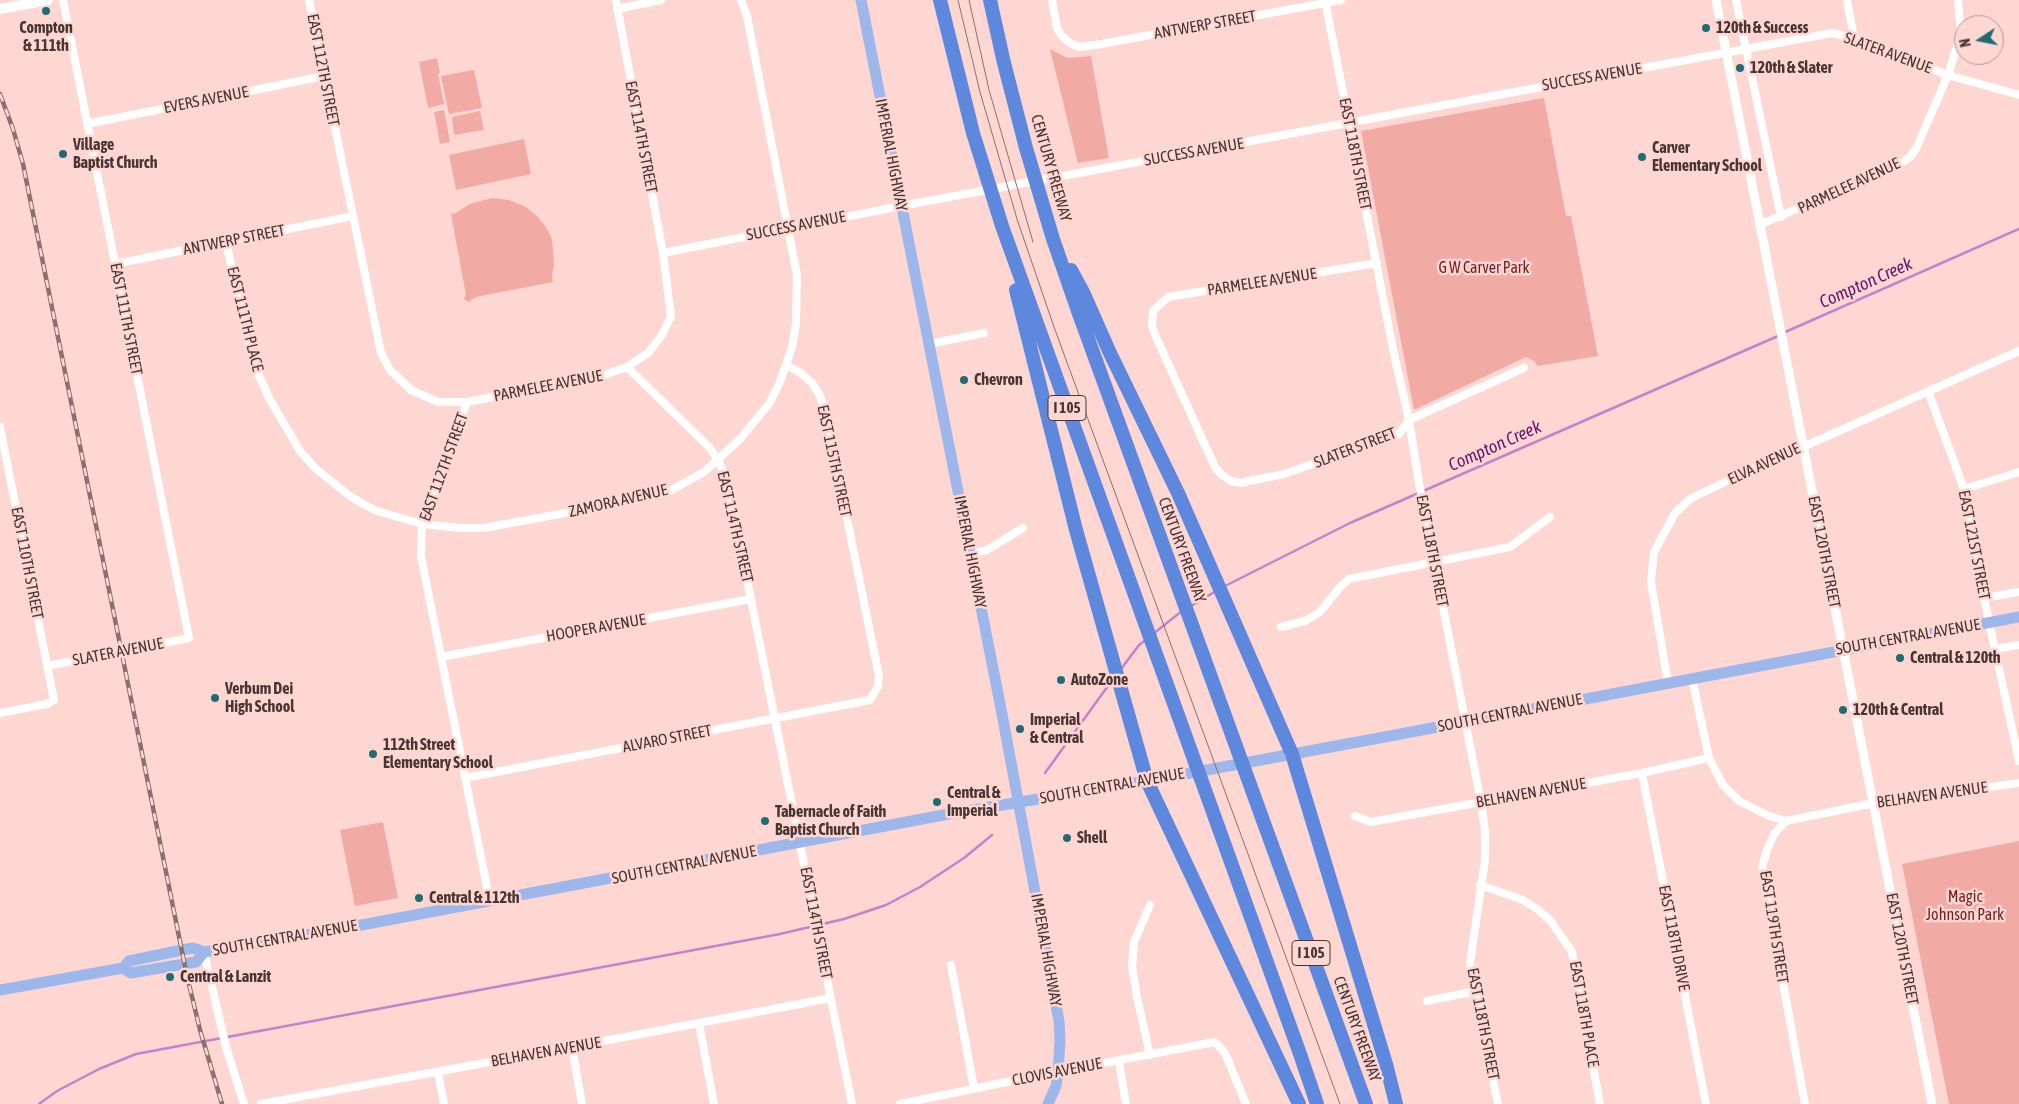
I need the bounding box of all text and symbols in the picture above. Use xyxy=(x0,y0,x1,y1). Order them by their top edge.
marker: Compton & 111th xyxy=(40,5,52,17)
street label: ANTWERP STREET xyxy=(1153,7,1257,43)
street label: EAST 112TH STREET xyxy=(303,12,343,128)
north arrow xyxy=(1954,15,2004,65)
place label: Compton & 111th xyxy=(19,18,73,56)
place label: 120th & Success xyxy=(1716,18,1808,38)
marker: 120th & Success xyxy=(1700,22,1712,34)
street label: SLATER AVENUE xyxy=(1841,28,1935,78)
text: N xyxy=(1957,37,1974,48)
place label: 120th & Slater xyxy=(1750,58,1832,78)
street label: SUCCESS AVENUE xyxy=(1541,59,1643,95)
marker: 120th & Slater xyxy=(1734,62,1746,74)
street label: EAST 114TH STREET xyxy=(621,79,661,195)
street label: EVERS AVENUE xyxy=(162,82,250,118)
street label: EAST 118TH STREET xyxy=(1335,96,1375,212)
street label: IMPERIAL HIGHWAY xyxy=(871,97,911,213)
street label: CENTURY FREEWAY xyxy=(1027,112,1075,224)
street label: SUCCESS AVENUE xyxy=(1143,134,1245,170)
place label: Village Baptist Church xyxy=(73,135,157,173)
place label: Carver Elementary School xyxy=(1652,138,1762,176)
marker: Village Baptist Church xyxy=(57,148,69,160)
marker: Carver Elementary School xyxy=(1636,151,1648,163)
street label: PARMELEE AVENUE xyxy=(1795,154,1903,218)
street label: SUCCESS AVENUE xyxy=(745,207,847,245)
street label: ANTWERP STREET xyxy=(182,221,286,259)
water label: Compton Creek xyxy=(1816,253,1916,313)
park label: G W Carver Park xyxy=(1438,258,1530,278)
street label: EAST 111TH STREET xyxy=(106,261,146,377)
street label: EAST 111TH PLACE xyxy=(223,264,267,374)
street label: PARMELEE AVENUE xyxy=(1206,264,1318,300)
street label: PARMELEE AVENUE xyxy=(492,366,604,406)
place label: Chevron xyxy=(974,370,1023,390)
marker: Chevron xyxy=(958,374,970,386)
road number: I 105 xyxy=(1048,396,1086,420)
street label: EAST 115TH STREET xyxy=(813,403,855,519)
street label: EAST 112TH STREET xyxy=(415,410,473,524)
water label: Compton Creek xyxy=(1445,416,1545,476)
street label: SLATER STREET xyxy=(1311,424,1399,472)
street label: ELVA AVENUE xyxy=(1725,439,1803,489)
street label: EAST 114TH STREET xyxy=(713,469,757,585)
street label: ZAMORA AVENUE xyxy=(567,480,669,522)
street label: EAST 121ST STREET xyxy=(1954,488,1994,602)
street label: EAST 118TH STREET xyxy=(1412,493,1452,609)
street label: IMPERIAL HIGHWAY xyxy=(950,494,990,610)
street label: EAST 120TH STREET xyxy=(1804,494,1844,610)
street label: CENTURY FREEWAY xyxy=(1154,495,1210,605)
street label: EAST 110TH STREET xyxy=(7,505,47,621)
street label: HOOPER AVENUE xyxy=(545,610,647,646)
street label: SOUTH CENTRAL AVENUE xyxy=(1834,615,1982,659)
street label: SLATER AVENUE xyxy=(71,634,165,670)
place label: Central & 120th xyxy=(1910,648,2001,668)
marker: Central & 120th xyxy=(1894,652,1906,664)
place label: AutoZone xyxy=(1071,670,1128,690)
marker: AutoZone xyxy=(1055,674,1067,686)
place label: Verbum Dei High School xyxy=(225,679,294,717)
street label: SOUTH CENTRAL AVENUE xyxy=(1436,690,1584,736)
marker: Verbum Dei High School xyxy=(209,692,221,704)
place label: 120th & Central xyxy=(1853,700,1944,720)
marker: 120th & Central xyxy=(1837,704,1849,716)
place label: Imperial & Central xyxy=(1030,710,1083,748)
street label: ALVARO STREET xyxy=(621,721,713,757)
marker: Imperial & Central xyxy=(1014,723,1026,735)
place label: 112th Street Elementary School xyxy=(383,735,493,773)
marker: 112th Street Elementary School xyxy=(367,748,379,760)
street label: SOUTH CENTRAL AVENUE xyxy=(1038,764,1186,808)
street label: BELHAVEN AVENUE xyxy=(1474,774,1588,812)
street label: BELHAVEN AVENUE xyxy=(1875,778,1989,812)
place label: Central & Imperial xyxy=(947,783,1000,821)
marker: Central & Imperial xyxy=(931,796,943,808)
place label: Tabernacle of Faith Baptist Church xyxy=(775,802,886,840)
marker: Tabernacle of Faith Baptist Church xyxy=(759,815,771,827)
place label: Shell xyxy=(1077,828,1107,848)
marker: Shell xyxy=(1061,832,1073,844)
street label: SOUTH CENTRAL AVENUE xyxy=(610,842,758,888)
street label: EAST 114TH STREET xyxy=(796,865,836,981)
street label: EAST 119TH STREET xyxy=(1756,869,1792,985)
street label: EAST 118TH DRIVE xyxy=(1654,883,1694,993)
park label: Magic Johnson Park xyxy=(1926,887,2004,925)
place label: Central & 112th xyxy=(429,888,520,908)
street label: EAST 120TH STREET xyxy=(1882,891,1922,1007)
marker: Central & 112th xyxy=(413,892,425,904)
street label: IMPERIAL HIGHWAY xyxy=(1027,892,1065,1008)
street label: SOUTH CENTRAL AVENUE xyxy=(211,916,359,960)
road number: I 105 xyxy=(1292,940,1330,966)
street label: EAST 118TH PLACE xyxy=(1565,959,1603,1069)
street label: EAST 118TH STREET xyxy=(1463,966,1503,1082)
place label: Central & Lanzit xyxy=(180,967,271,987)
marker: Central & Lanzit xyxy=(164,971,176,983)
street label: CENTURY FREEWAY xyxy=(1329,974,1385,1084)
street label: BELHAVEN AVENUE xyxy=(489,1033,603,1071)
street label: CLOVIS AVENUE xyxy=(1011,1054,1103,1090)

